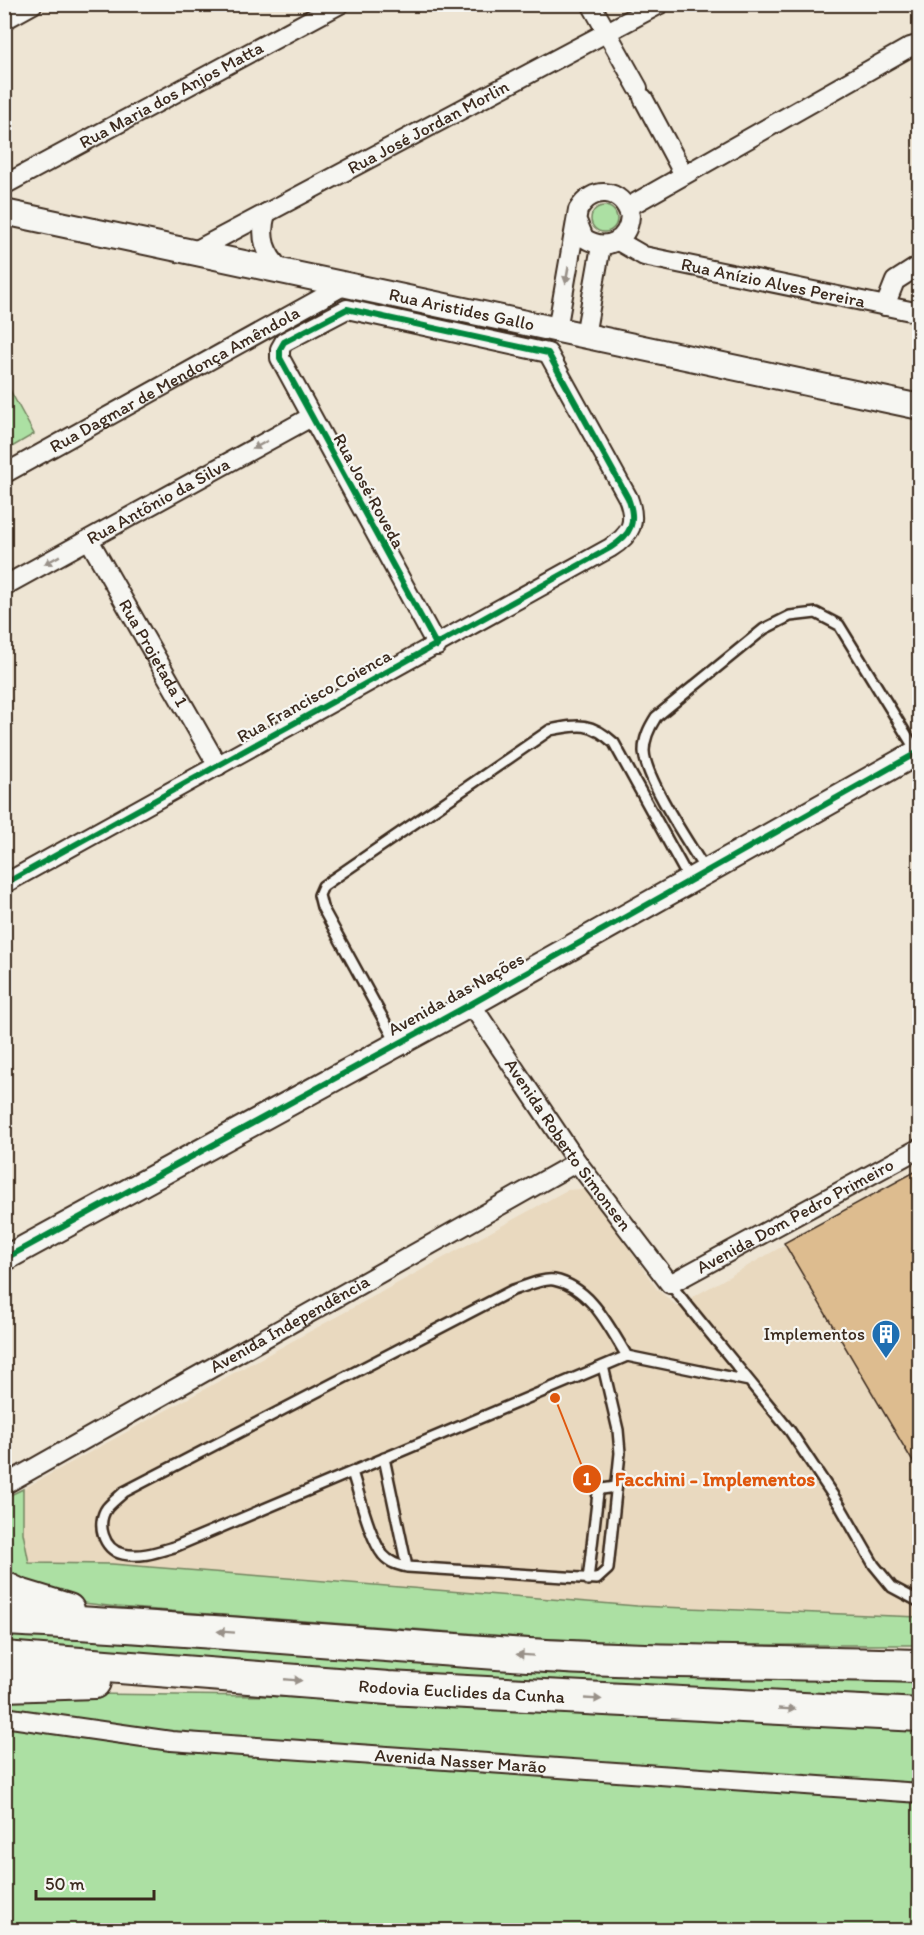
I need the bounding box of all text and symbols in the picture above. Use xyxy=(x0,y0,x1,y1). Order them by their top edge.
street label: Rua Maria dos Anjos Matta xyxy=(75,36,268,153)
street label: Rua José Jordan Morlin xyxy=(344,75,513,179)
street label: Rua Anízio Alves Pereira xyxy=(679,253,868,313)
one-way arrow xyxy=(562,266,571,285)
street label: Rua Aristides Gallo xyxy=(387,283,537,336)
street label: Rua Dagmar de Mendonça Amêndola xyxy=(46,301,304,458)
street label: Rua José Roveda xyxy=(328,430,410,553)
one-way arrow xyxy=(252,440,268,451)
street label: Rua Antônio da Silva xyxy=(83,453,234,549)
one-way arrow xyxy=(44,555,61,565)
street label: Rua Projetada 1 xyxy=(114,595,193,711)
street label: Rua Francisco Coienca xyxy=(233,644,396,748)
street label: Avenida das Nações xyxy=(384,947,528,1041)
street label: Avenida Roberto Simonsen xyxy=(500,1054,637,1235)
street label: Avenida Dom Pedro Primeiro xyxy=(693,1153,897,1278)
street label: Avenida Independência xyxy=(206,1270,374,1378)
building icon: Implementos xyxy=(870,1318,902,1360)
place label: Implementos xyxy=(763,1323,865,1345)
callout: Facchini - Implementos xyxy=(572,1460,827,1498)
text: Facchini - Implementos xyxy=(615,1467,815,1492)
text: 1 xyxy=(583,1468,592,1490)
one-way arrow xyxy=(217,1627,236,1637)
one-way arrow xyxy=(516,1650,535,1659)
one-way arrow xyxy=(284,1675,303,1685)
street label: Rodovia Euclides da Cunha xyxy=(358,1675,566,1708)
one-way arrow xyxy=(583,1694,602,1703)
one-way arrow xyxy=(778,1705,797,1714)
street label: Avenida Nasser Marão xyxy=(374,1744,547,1778)
scale bar xyxy=(36,1863,154,1901)
text: 50 m xyxy=(45,1873,85,1895)

